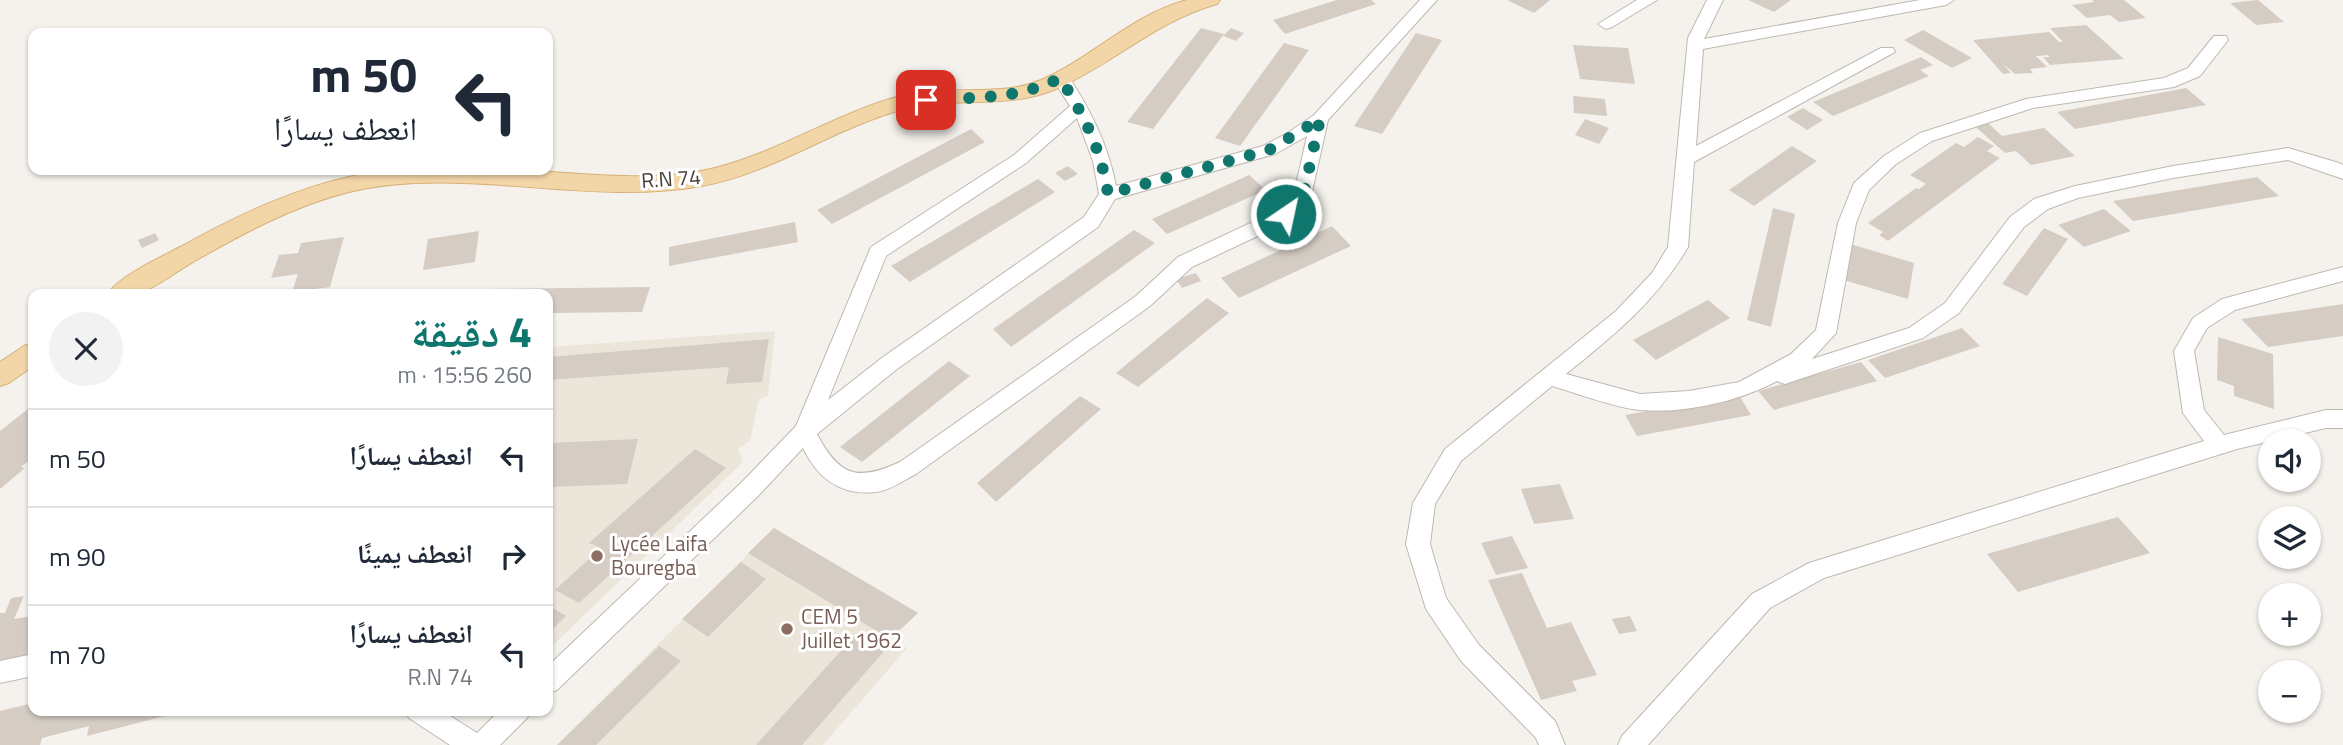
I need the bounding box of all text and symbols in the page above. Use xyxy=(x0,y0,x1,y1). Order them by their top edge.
text: 50 m xyxy=(310,36,417,111)
icon: left xyxy=(441,56,532,147)
pin xyxy=(896,70,956,130)
icon: arrive xyxy=(907,81,945,119)
text: انعطف يسارًا xyxy=(274,104,417,152)
street label: R.N 74 xyxy=(640,160,702,196)
position arrow xyxy=(1249,177,1323,251)
text: 4 دقيقة xyxy=(411,299,532,363)
button: close xyxy=(49,312,123,386)
text: 260 m · 15:56 xyxy=(397,357,532,392)
map controls xyxy=(2258,429,2321,723)
button: sound xyxy=(2258,429,2321,492)
text: انعطف يسارًا xyxy=(349,436,473,475)
text: 50 m xyxy=(49,439,106,478)
icon: left xyxy=(494,439,532,477)
button: layers xyxy=(2258,506,2321,569)
place label: Lycée Laifa Bouregba xyxy=(611,527,708,583)
text: انعطف يمينًا xyxy=(357,534,473,573)
text: 90 m xyxy=(49,537,106,576)
icon: right xyxy=(494,537,532,575)
marker: Lycée Laifa Bouregba xyxy=(589,548,605,564)
button: + xyxy=(2258,583,2321,646)
place label: CEM 5 Juillet 1962 xyxy=(801,600,902,656)
text: انعطف يسارًا xyxy=(349,614,473,653)
marker: CEM 5 Juillet 1962 xyxy=(779,621,795,637)
text: 70 m xyxy=(49,635,106,674)
icon: left xyxy=(494,635,532,673)
text: R.N 74 xyxy=(407,659,473,694)
button: − xyxy=(2258,660,2321,723)

